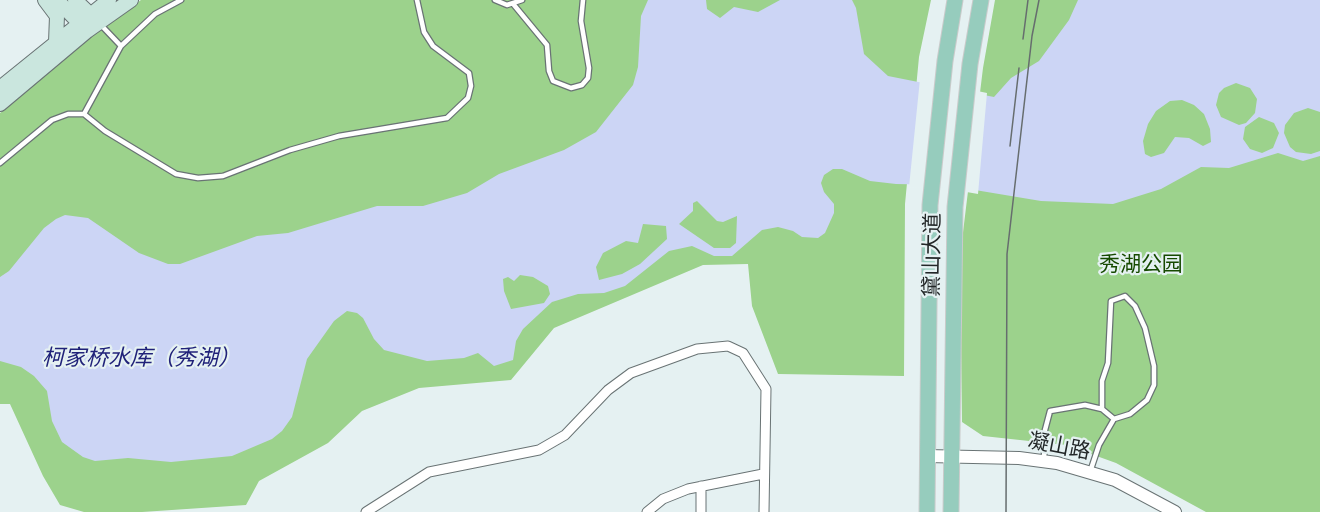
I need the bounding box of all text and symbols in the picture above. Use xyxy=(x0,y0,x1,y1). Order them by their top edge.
street label: 黛山大道 xyxy=(920,213,946,297)
park label: 秀湖公园 xyxy=(1099,252,1183,278)
water label: 柯家桥水库（秀湖） xyxy=(42,346,240,372)
street label: 凝山路 xyxy=(1026,429,1092,465)

